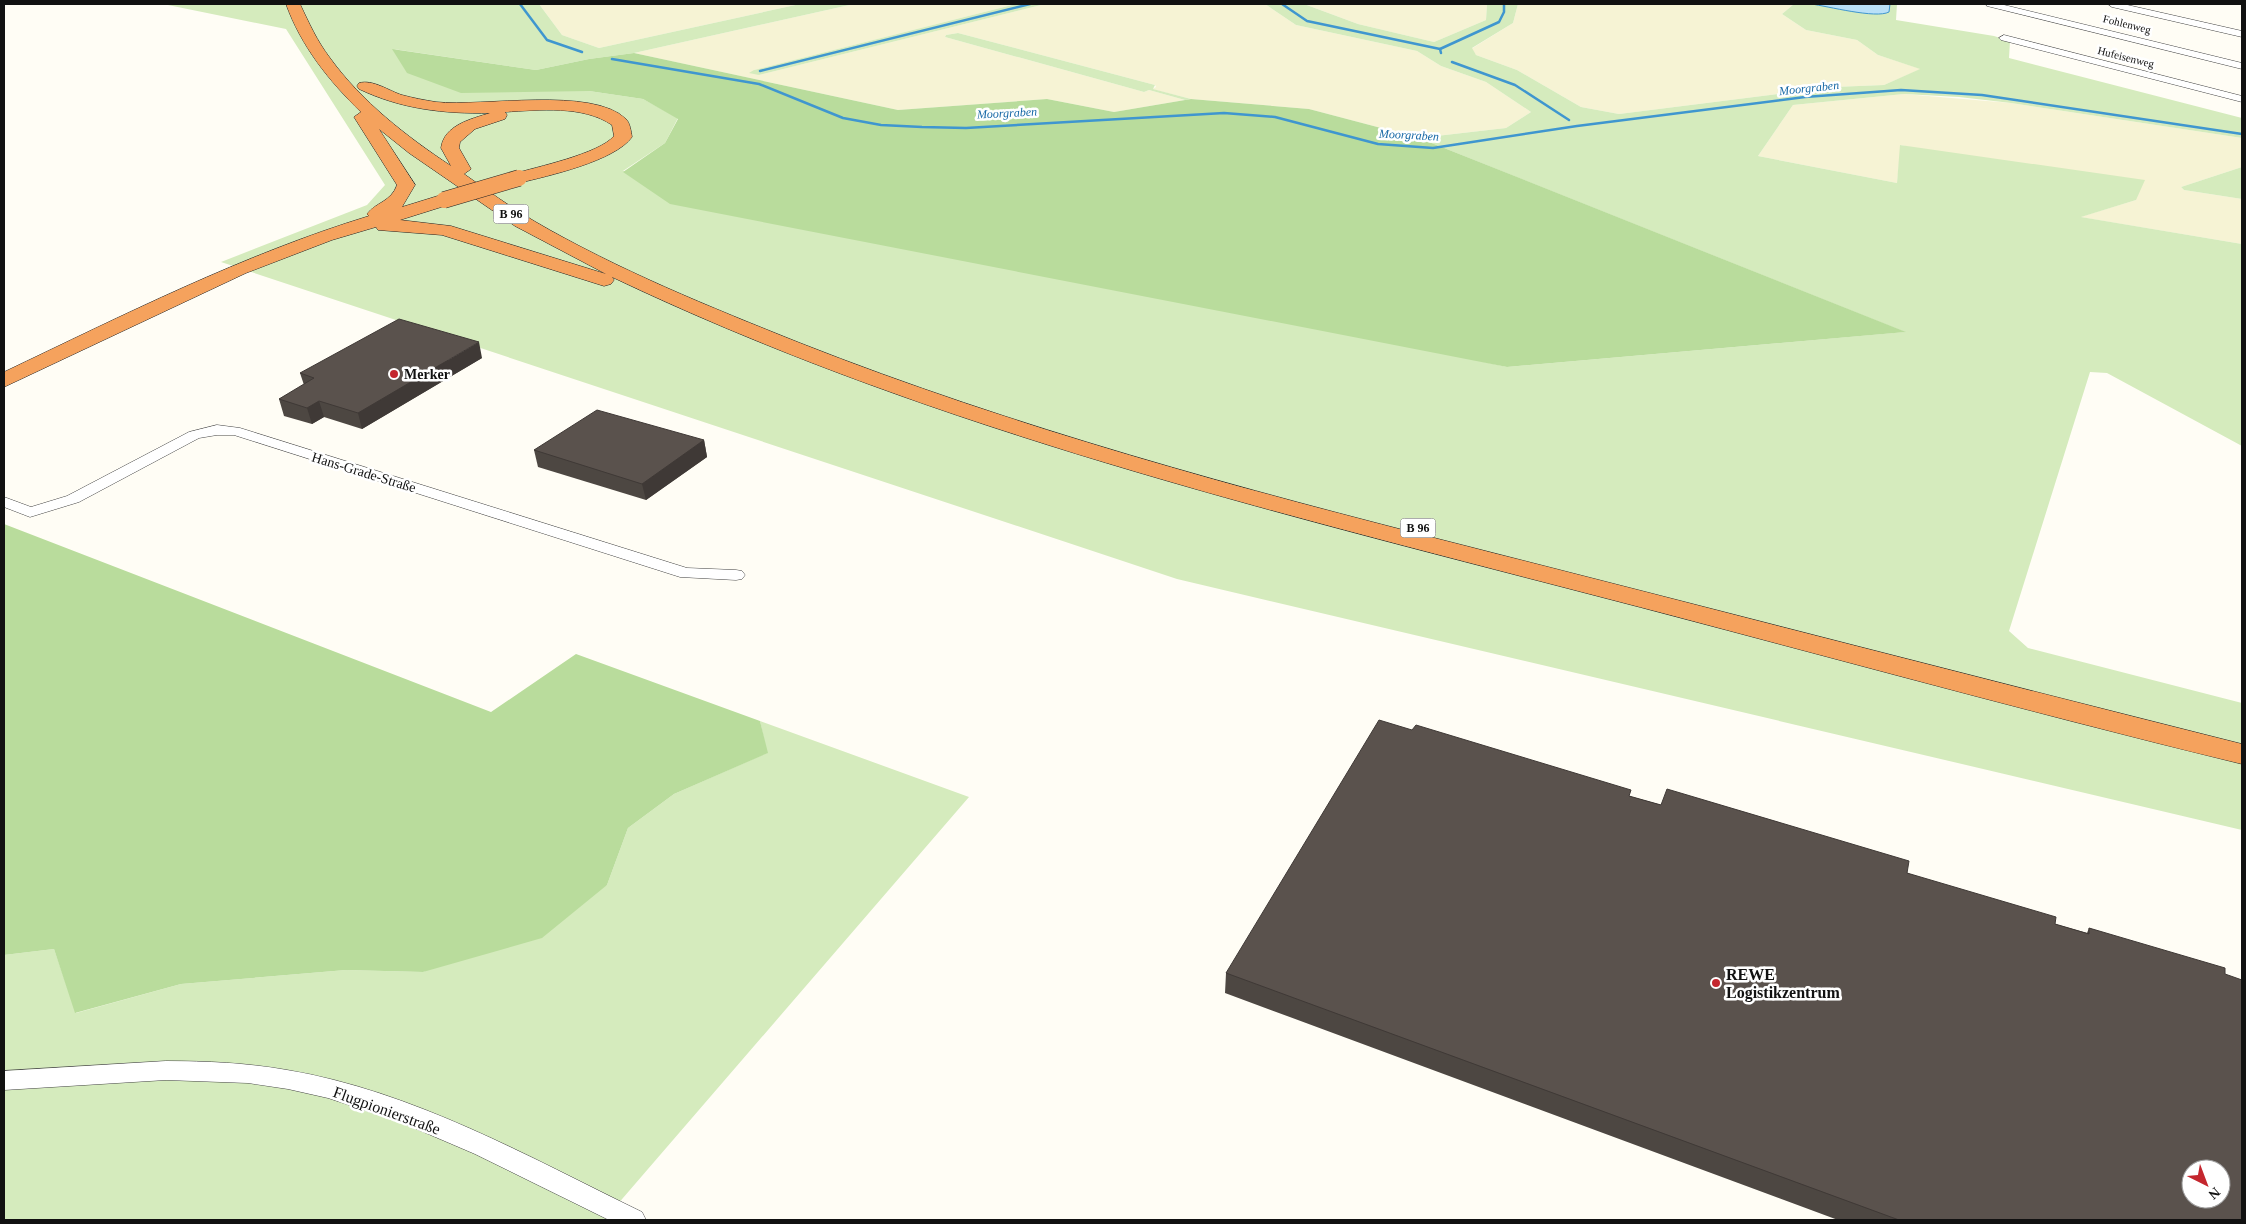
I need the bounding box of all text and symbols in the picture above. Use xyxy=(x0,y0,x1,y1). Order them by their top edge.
street label: Fohlenweg xyxy=(2102,12,2153,36)
street label: Hufeisenweg xyxy=(2096,44,2156,70)
water label: Moorgraben xyxy=(1777,78,1840,98)
water label: Moorgraben xyxy=(976,104,1037,122)
water label: Moorgraben xyxy=(1378,126,1439,144)
road number: B 96 xyxy=(494,204,528,223)
place label: Merker xyxy=(404,367,450,382)
marker: Merker xyxy=(388,368,400,380)
street label: Hans-Grade-Straße xyxy=(310,450,418,495)
road number: B 96 xyxy=(1400,518,1436,538)
place label: REWE Logistikzentrum xyxy=(1726,966,1840,1002)
marker: REWE Logistikzentrum xyxy=(1710,977,1722,989)
street label: Flugpionierstraße xyxy=(331,1083,443,1139)
north arrow xyxy=(2181,1159,2231,1209)
text: N xyxy=(2206,1184,2223,1202)

